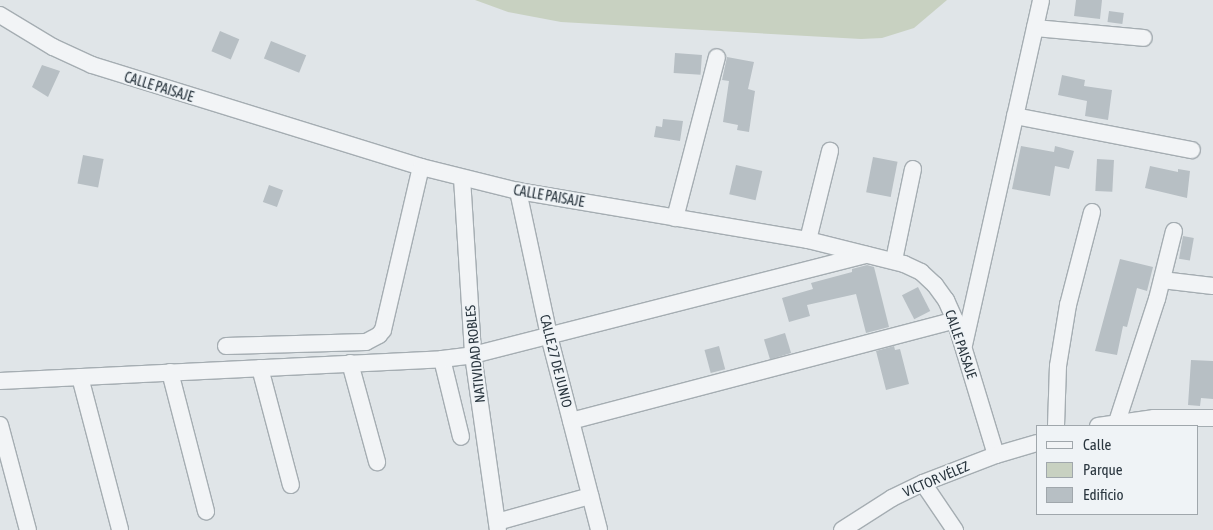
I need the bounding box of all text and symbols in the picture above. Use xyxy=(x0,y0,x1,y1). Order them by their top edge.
street label: CALLE PAISAJE xyxy=(122,68,196,106)
street label: CALLE PAISAJE xyxy=(512,181,586,211)
street label: NATIVIDAD ROBLES xyxy=(462,304,488,404)
street label: CALLE PAISAJE xyxy=(941,307,981,381)
street label: CALLE 27 DE JUNIO xyxy=(536,313,576,409)
legend xyxy=(1036,425,1198,515)
text: Calle xyxy=(1083,436,1111,453)
street label: VICTOR VÉLEZ xyxy=(900,458,972,500)
text: Parque xyxy=(1083,461,1123,478)
text: Edificio xyxy=(1083,486,1124,503)

